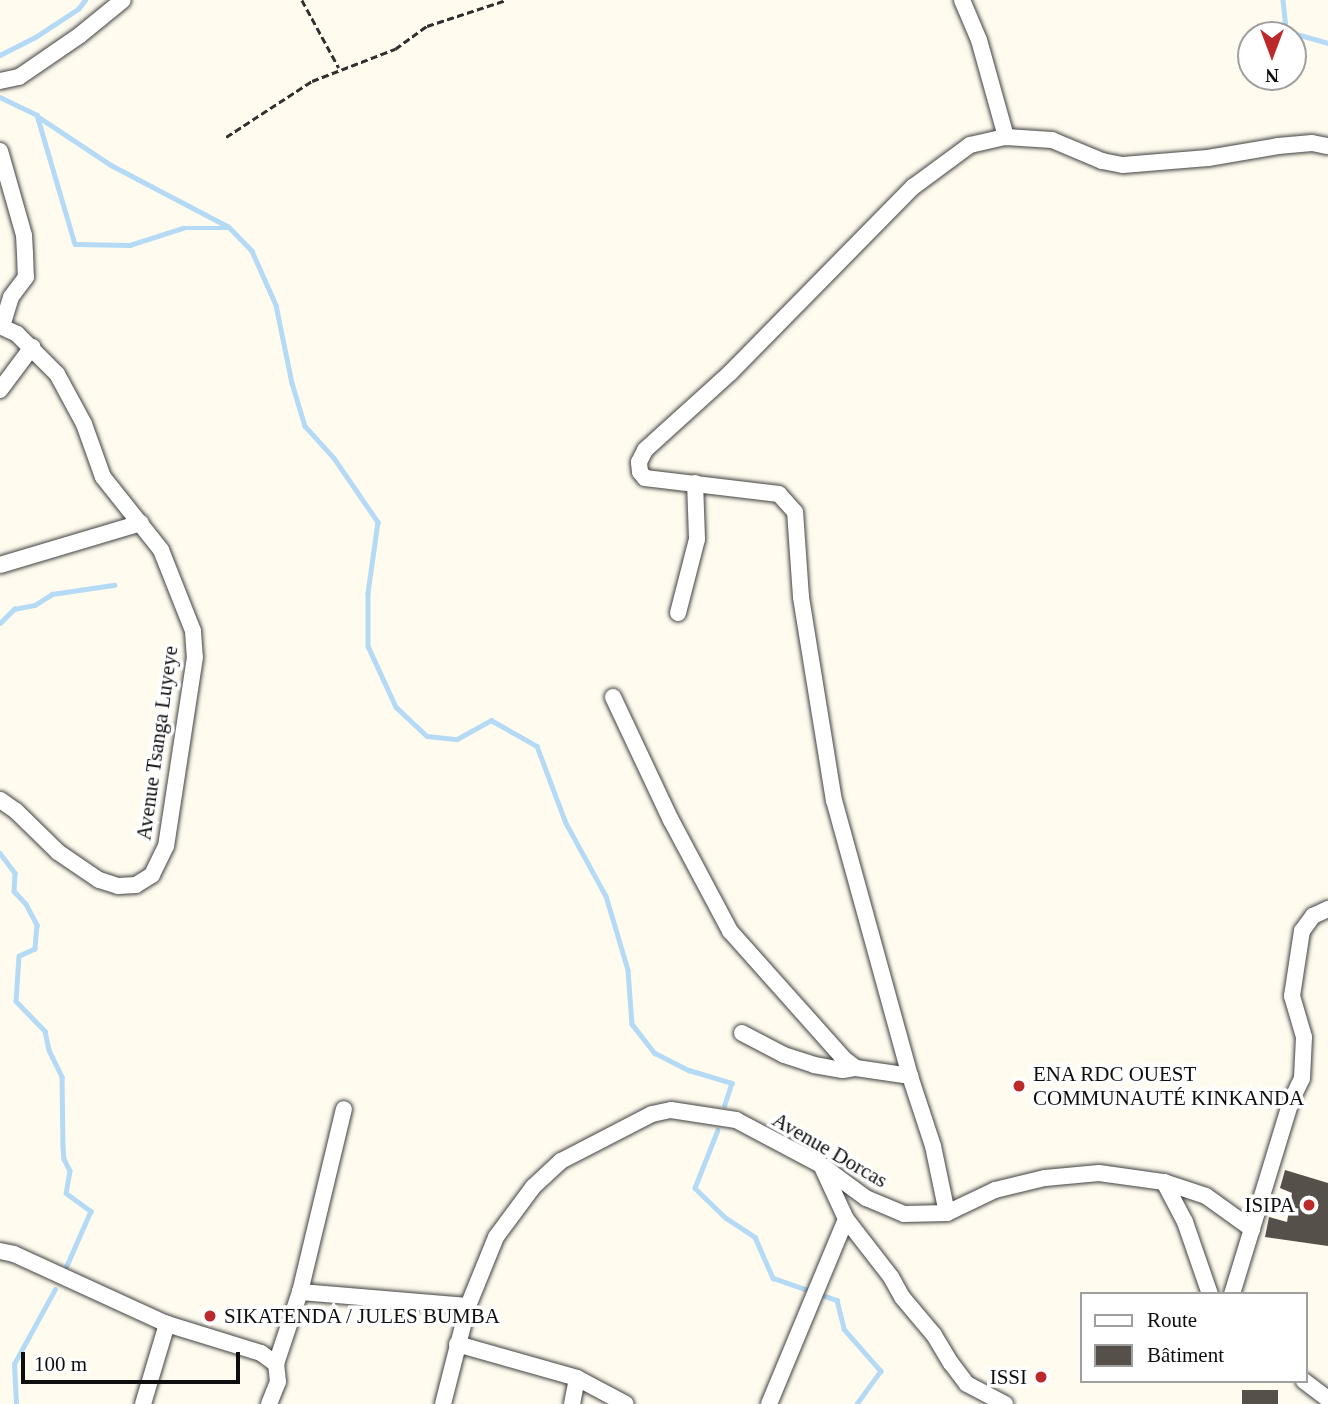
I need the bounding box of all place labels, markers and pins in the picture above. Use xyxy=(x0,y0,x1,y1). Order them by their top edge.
place label: ENA RDC OUEST COMMUNAUTÉ KINKANDA xyxy=(1033,1061,1304,1111)
marker: ENA RDC OUEST COMMUNAUTÉ KINKANDA xyxy=(1011,1078,1027,1094)
place label: ISIPA xyxy=(1244,1192,1295,1218)
marker: ISIPA xyxy=(1301,1197,1317,1213)
place label: SIKATENDA / JULES BUMBA xyxy=(224,1303,501,1329)
marker: SIKATENDA / JULES BUMBA xyxy=(202,1308,218,1324)
place label: ISSI xyxy=(990,1364,1027,1390)
marker: ISSI xyxy=(1033,1369,1049,1385)

